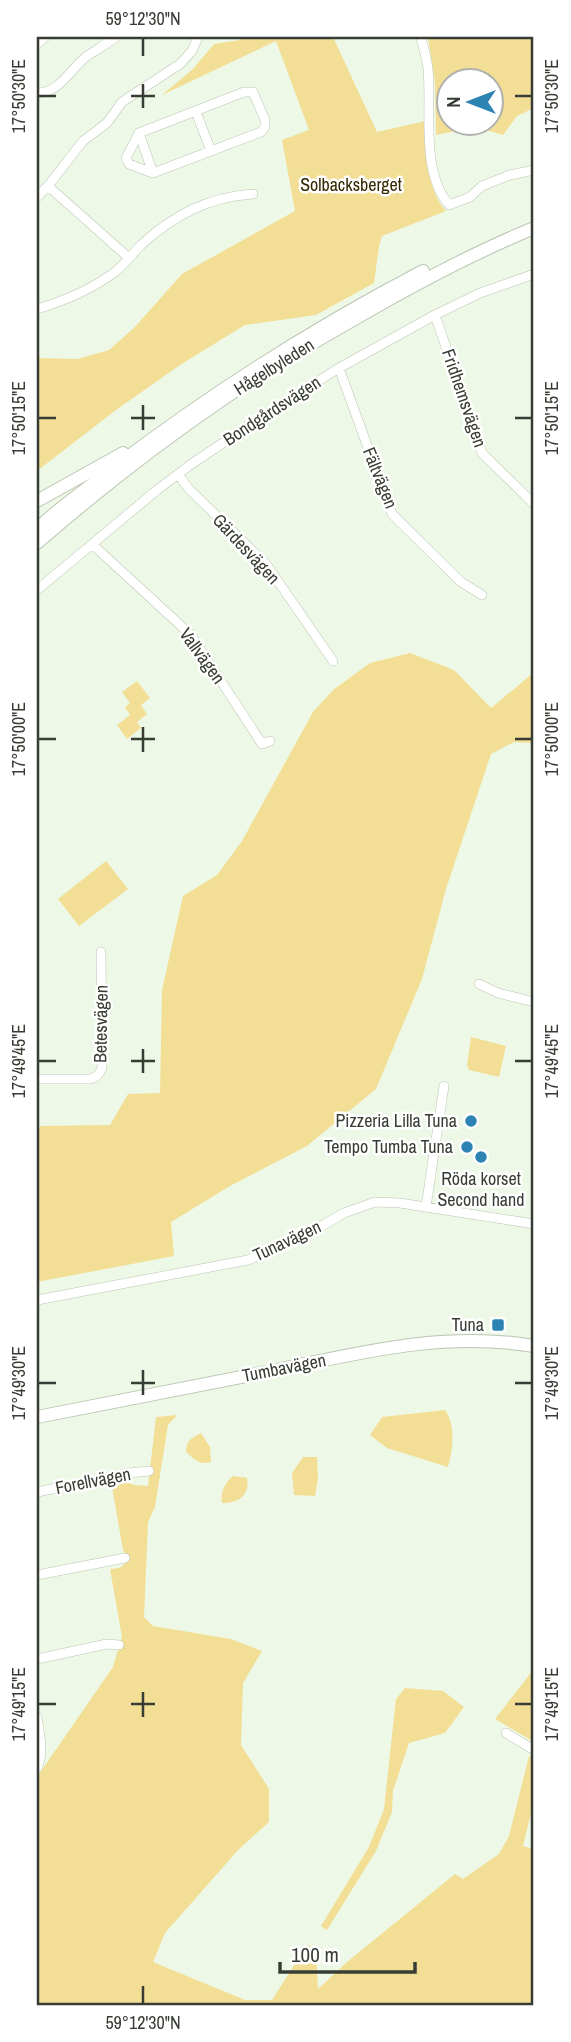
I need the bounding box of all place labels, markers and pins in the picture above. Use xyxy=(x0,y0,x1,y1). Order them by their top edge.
place label: Pizzeria Lilla Tuna xyxy=(335,1108,457,1133)
marker: Pizzeria Lilla Tuna xyxy=(463,1113,479,1129)
place label: Tempo Tumba Tuna xyxy=(324,1134,453,1159)
marker: Tempo Tumba Tuna xyxy=(459,1139,475,1155)
marker: Röda korset Second hand xyxy=(473,1149,489,1165)
place label: Röda korset Second hand xyxy=(438,1166,525,1212)
place label: Tuna xyxy=(452,1312,484,1337)
marker: Tuna xyxy=(490,1317,506,1333)

